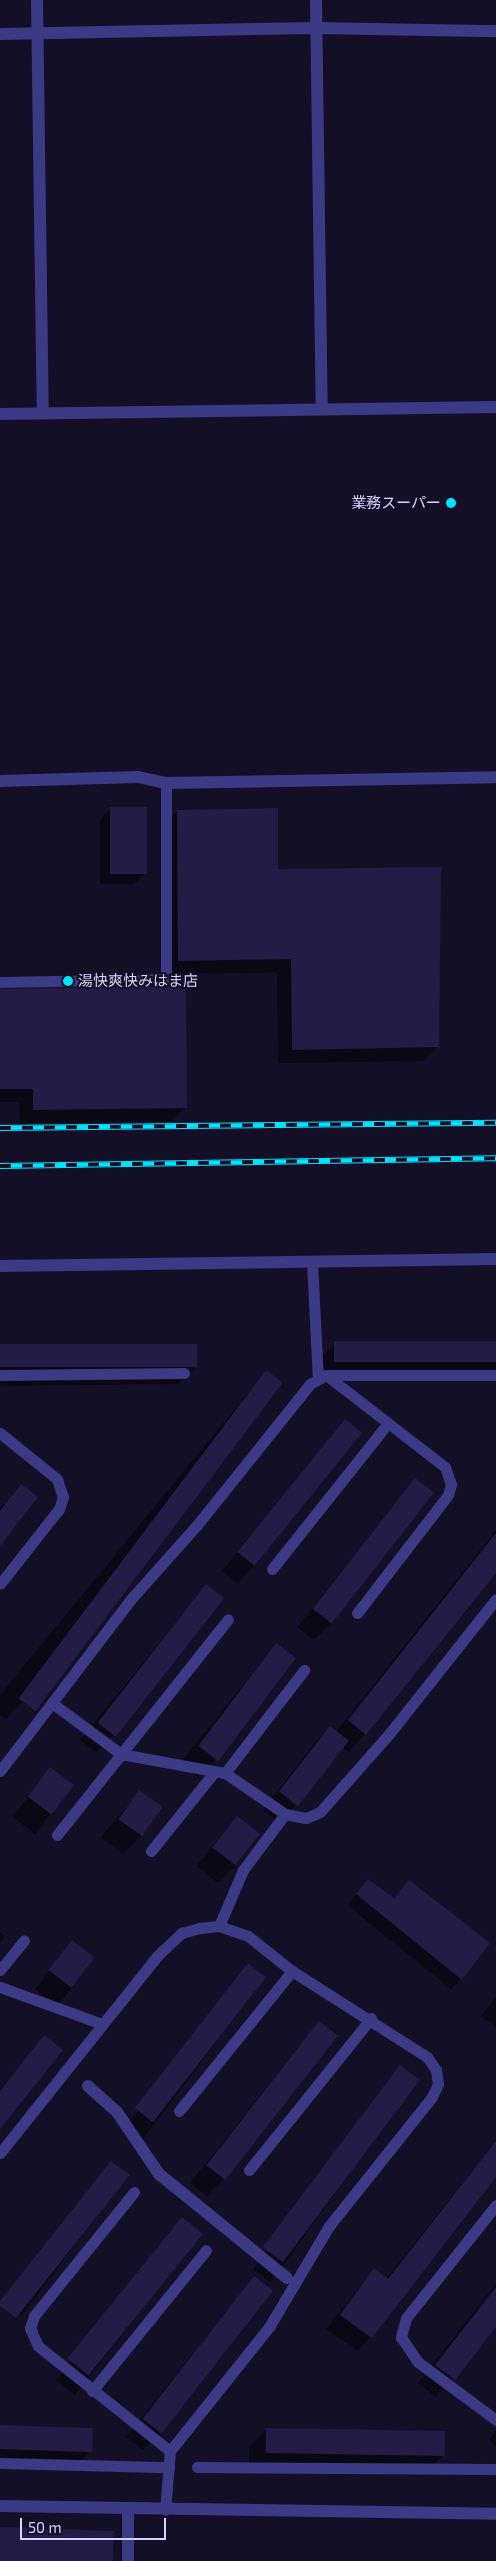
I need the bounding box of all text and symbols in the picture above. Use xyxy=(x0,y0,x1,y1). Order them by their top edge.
place label: 業務スーパー xyxy=(351,494,441,512)
marker: 業務スーパー xyxy=(445,497,457,509)
place label: 湯快爽快みはま店 xyxy=(78,972,198,990)
marker: 湯快爽快みはま店 xyxy=(62,975,74,987)
scale bar xyxy=(22,2508,169,2540)
text: 50 m xyxy=(28,2518,62,2536)

